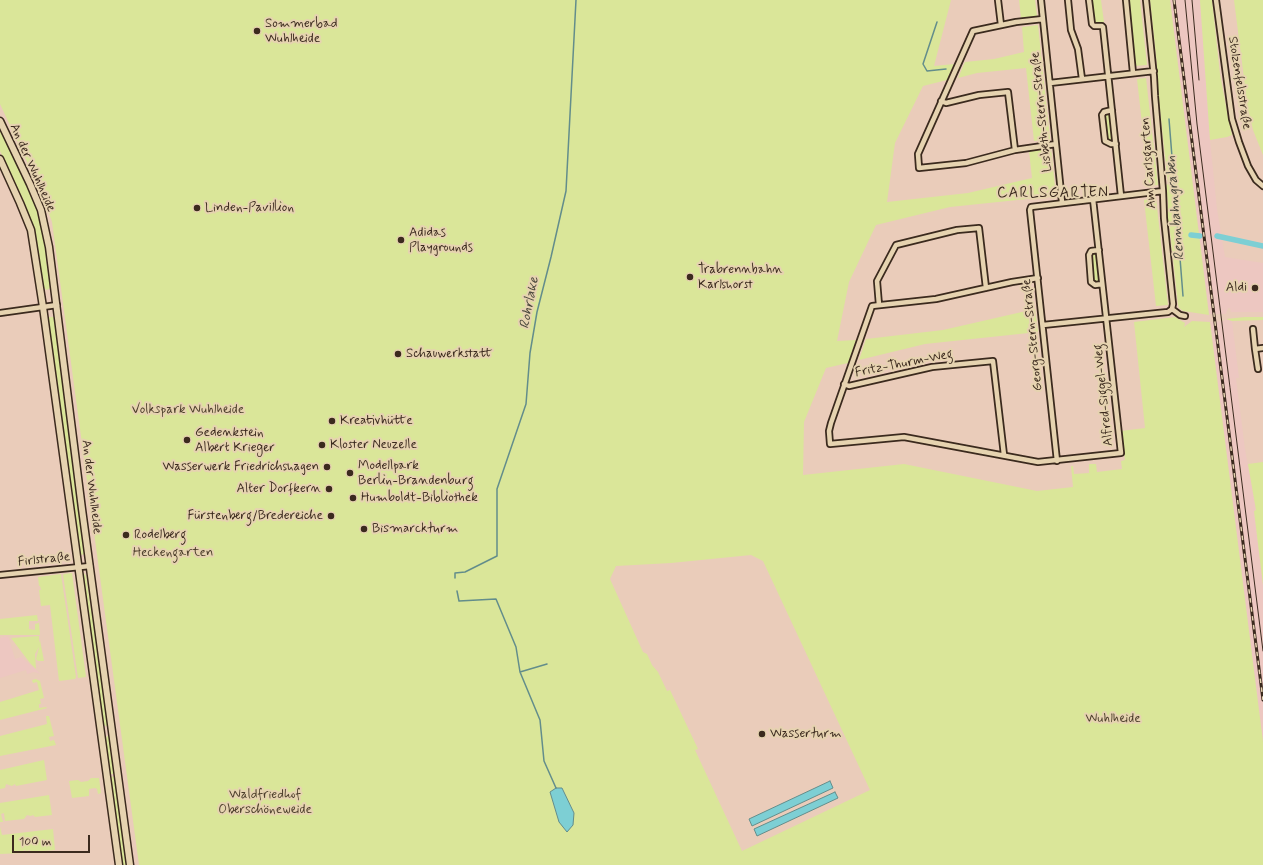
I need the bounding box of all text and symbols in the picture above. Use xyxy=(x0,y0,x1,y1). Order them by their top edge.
place label: Sommerbad Wuhlheide xyxy=(265,16,338,47)
marker: Sommerbad Wuhlheide xyxy=(252,26,262,36)
street label: Stolzenfelsstraße xyxy=(1224,35,1254,131)
street label: Lisbeth-Stern-Straße xyxy=(1028,51,1056,173)
street label: Am Carlsgarten xyxy=(1138,117,1160,209)
street label: An der Wuhlheide xyxy=(6,121,58,215)
water label: Rennbahngraben xyxy=(1163,155,1189,261)
district label: CARLSGARTEN xyxy=(995,185,1111,203)
place label: Linden-Pavillion xyxy=(205,200,294,216)
marker: Linden-Pavillion xyxy=(192,203,202,213)
place label: Adidas Playgrounds xyxy=(409,225,473,256)
marker: Adidas Playgrounds xyxy=(396,235,406,245)
place label: Trabrennbahn Karlshorst xyxy=(698,262,783,293)
marker: Trabrennbahn Karlshorst xyxy=(685,272,695,282)
water label: Rohrlake xyxy=(517,276,543,330)
street label: Georg-Stern-Straße xyxy=(1019,278,1047,392)
place label: Aldi xyxy=(1226,280,1247,296)
marker: Aldi xyxy=(1250,283,1260,293)
street label: Alfred-Siggel-Weg xyxy=(1091,343,1117,447)
place label: Schauwerkstatt xyxy=(406,346,492,362)
street label: Fritz-Thurm-Weg xyxy=(854,347,954,381)
marker: Schauwerkstatt xyxy=(393,349,403,359)
park label: Volkspark Wuhlheide xyxy=(132,402,244,418)
place label: Kreativhütte xyxy=(340,413,413,429)
marker: Kreativhütte xyxy=(327,416,337,426)
place label: Gedenkstein Albert Krieger xyxy=(195,425,275,456)
marker: Gedenkstein Albert Krieger xyxy=(182,435,192,445)
place label: Kloster Neuzelle xyxy=(330,437,417,453)
street label: An der Wuhlheide xyxy=(77,439,105,535)
marker: Kloster Neuzelle xyxy=(317,440,327,450)
place label: Modellpark Berlin-Brandenburg xyxy=(358,458,474,489)
place label: Wasserwerk Friedrichshagen xyxy=(162,459,319,475)
marker: Wasserwerk Friedrichshagen xyxy=(322,462,332,472)
marker: Modellpark Berlin-Brandenburg xyxy=(345,468,355,478)
place label: Alter Dorfkern xyxy=(236,481,321,497)
marker: Alter Dorfkern xyxy=(324,484,334,494)
place label: Humboldt-Bibliothek xyxy=(361,490,478,506)
marker: Humboldt-Bibliothek xyxy=(348,493,358,503)
place label: Fürstenberg/Bredereiche xyxy=(187,508,323,524)
marker: Fürstenberg/Bredereiche xyxy=(326,511,336,521)
place label: Bismarckturm xyxy=(372,521,458,537)
marker: Bismarckturm xyxy=(359,524,369,534)
place label: Rodelberg xyxy=(134,527,186,543)
marker: Rodelberg xyxy=(121,530,131,540)
park label: Heckengarten xyxy=(133,545,213,561)
street label: Firlstraße xyxy=(17,550,71,570)
park label: Wuhlheide xyxy=(1085,711,1141,727)
place label: Wasserturm xyxy=(770,726,842,742)
marker: Wasserturm xyxy=(757,729,767,739)
park label: Waldfriedhof Oberschöneweide xyxy=(218,787,312,818)
scale bar xyxy=(14,827,92,853)
text: 100 m xyxy=(19,834,51,850)

